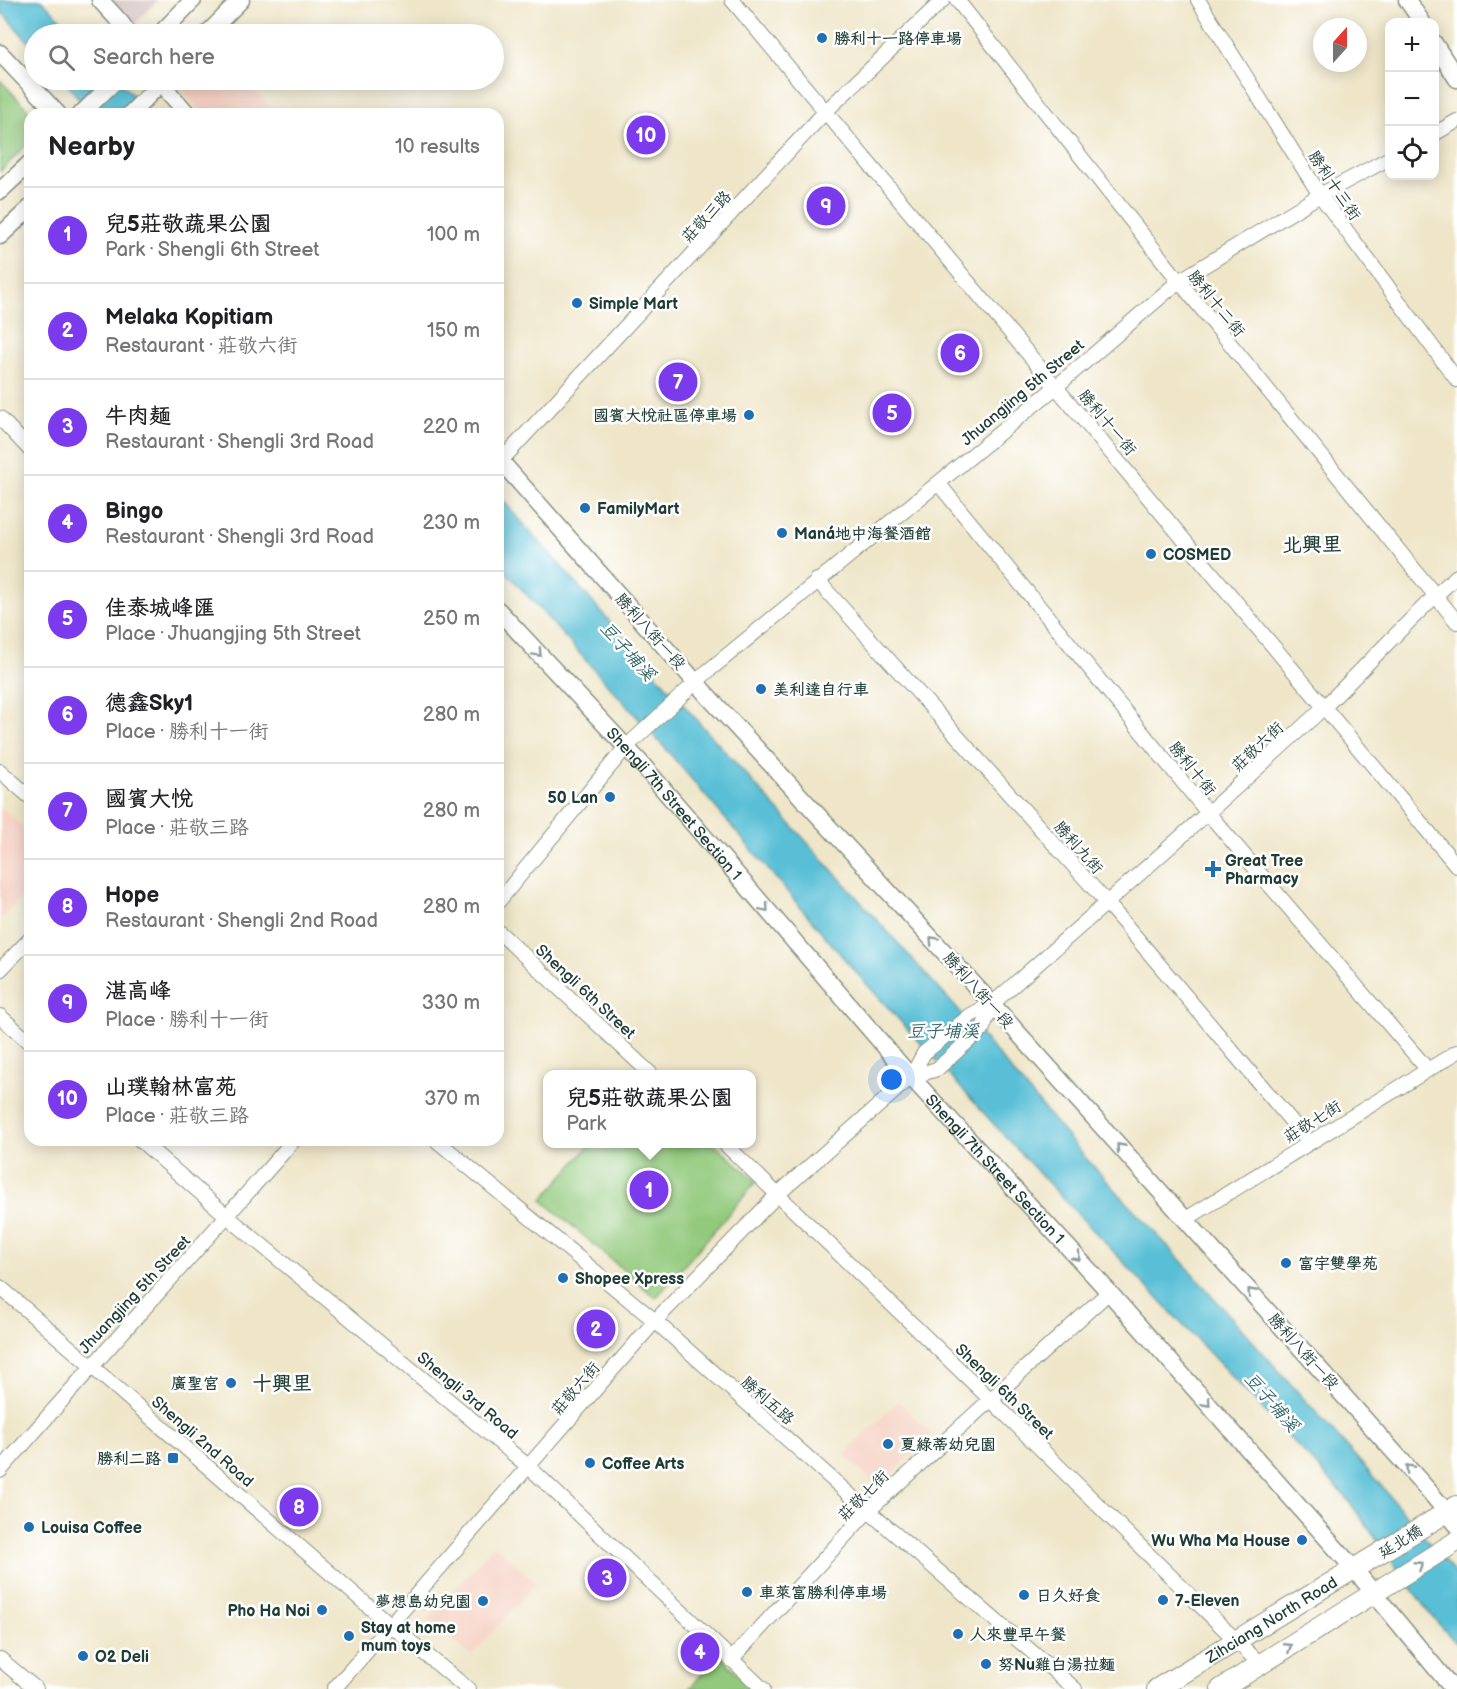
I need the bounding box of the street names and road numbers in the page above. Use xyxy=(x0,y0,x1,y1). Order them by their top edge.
street label: 勝利十三街 xyxy=(1304,147,1364,224)
street label: 莊敬三路 xyxy=(678,187,736,247)
street label: 勝利十二街 xyxy=(1183,267,1248,341)
street label: Jhuangjing 5th Street xyxy=(958,336,1088,450)
street label: 勝利十一街 xyxy=(1074,386,1140,460)
street label: 勝利八街一段 xyxy=(611,590,689,674)
street label: 莊敬六街 xyxy=(1228,718,1288,776)
street label: Shengli 7th Street Section 1 xyxy=(602,724,745,885)
street label: 勝利十街 xyxy=(1164,738,1219,800)
street label: 勝利九街 xyxy=(1049,818,1106,878)
street label: Shengli 6th Street xyxy=(531,941,639,1043)
street label: 勝利八街一段 xyxy=(939,949,1017,1033)
street label: Shengli 7th Street Section 1 xyxy=(921,1091,1068,1248)
street label: 莊敬七街 xyxy=(1281,1097,1345,1147)
street label: Jhuangjing 5th Street xyxy=(75,1232,195,1358)
street label: 勝利八街一段 xyxy=(1264,1310,1342,1394)
street label: Shengli 6th Street xyxy=(951,1340,1057,1444)
street label: Shengli 3rd Road xyxy=(413,1349,521,1444)
street label: 莊敬六街 xyxy=(548,1359,604,1419)
street label: 勝利五路 xyxy=(737,1373,797,1429)
street label: Shengli 2nd Road xyxy=(147,1393,257,1491)
street label: 莊敬七街 xyxy=(835,1467,893,1525)
street label: 延北橋 xyxy=(1375,1521,1426,1563)
street label: Zihciang North Road xyxy=(1202,1573,1341,1668)

